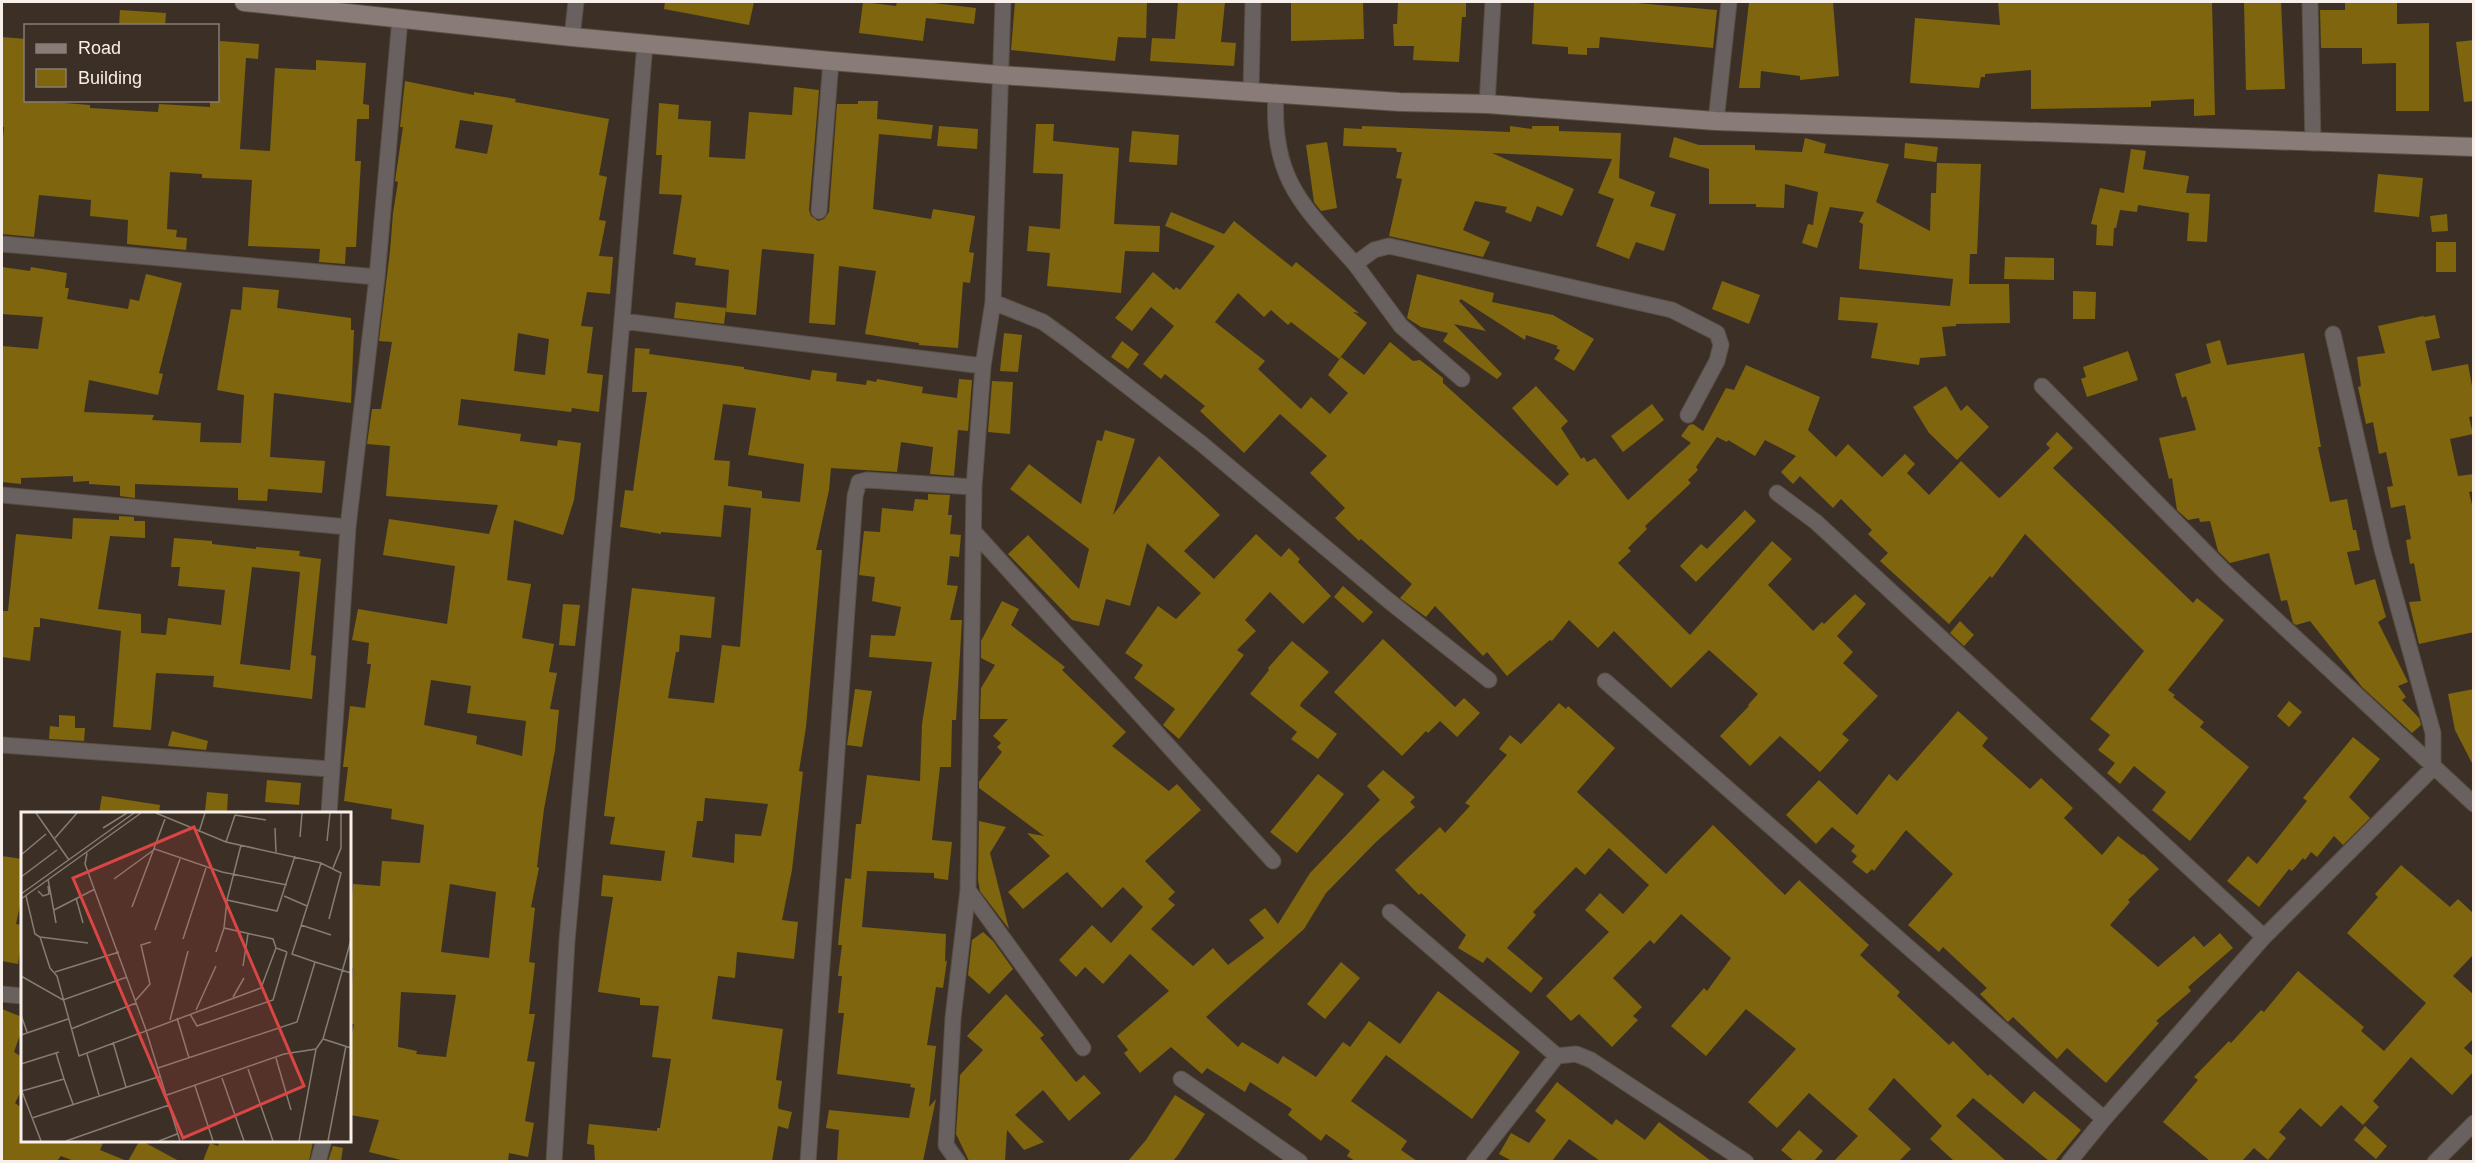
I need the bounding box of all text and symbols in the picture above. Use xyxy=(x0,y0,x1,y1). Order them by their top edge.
legend xyxy=(24,24,219,102)
text: Road xyxy=(78,38,121,58)
text: Building xyxy=(78,68,142,88)
inset map xyxy=(21,812,351,1142)

